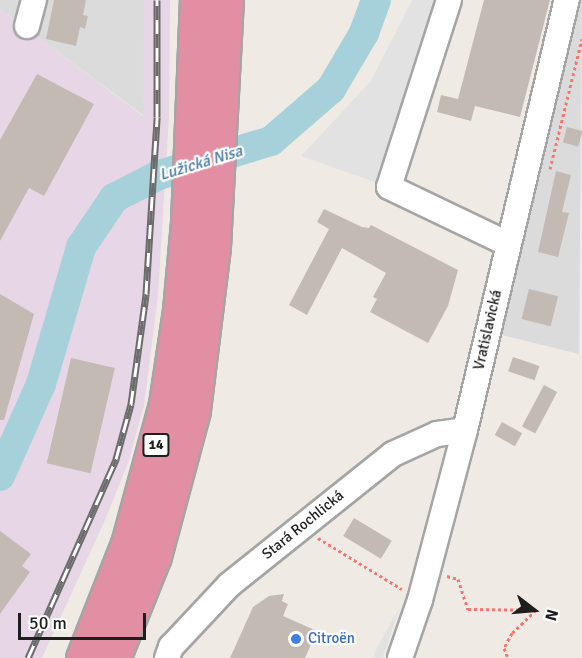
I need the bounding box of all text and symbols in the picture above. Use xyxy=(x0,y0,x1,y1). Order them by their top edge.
water label: Lužická Nisa xyxy=(157,141,245,185)
street label: Vratislavická xyxy=(470,288,506,372)
road number: 14 xyxy=(141,434,171,456)
street label: Stará Rochlická xyxy=(258,487,348,563)
north arrow xyxy=(504,580,564,640)
scale bar xyxy=(21,601,148,639)
text: N xyxy=(540,607,562,623)
text: 50 m xyxy=(29,612,67,634)
place label: Citroën xyxy=(308,630,355,648)
marker: Citroën xyxy=(289,632,303,646)

